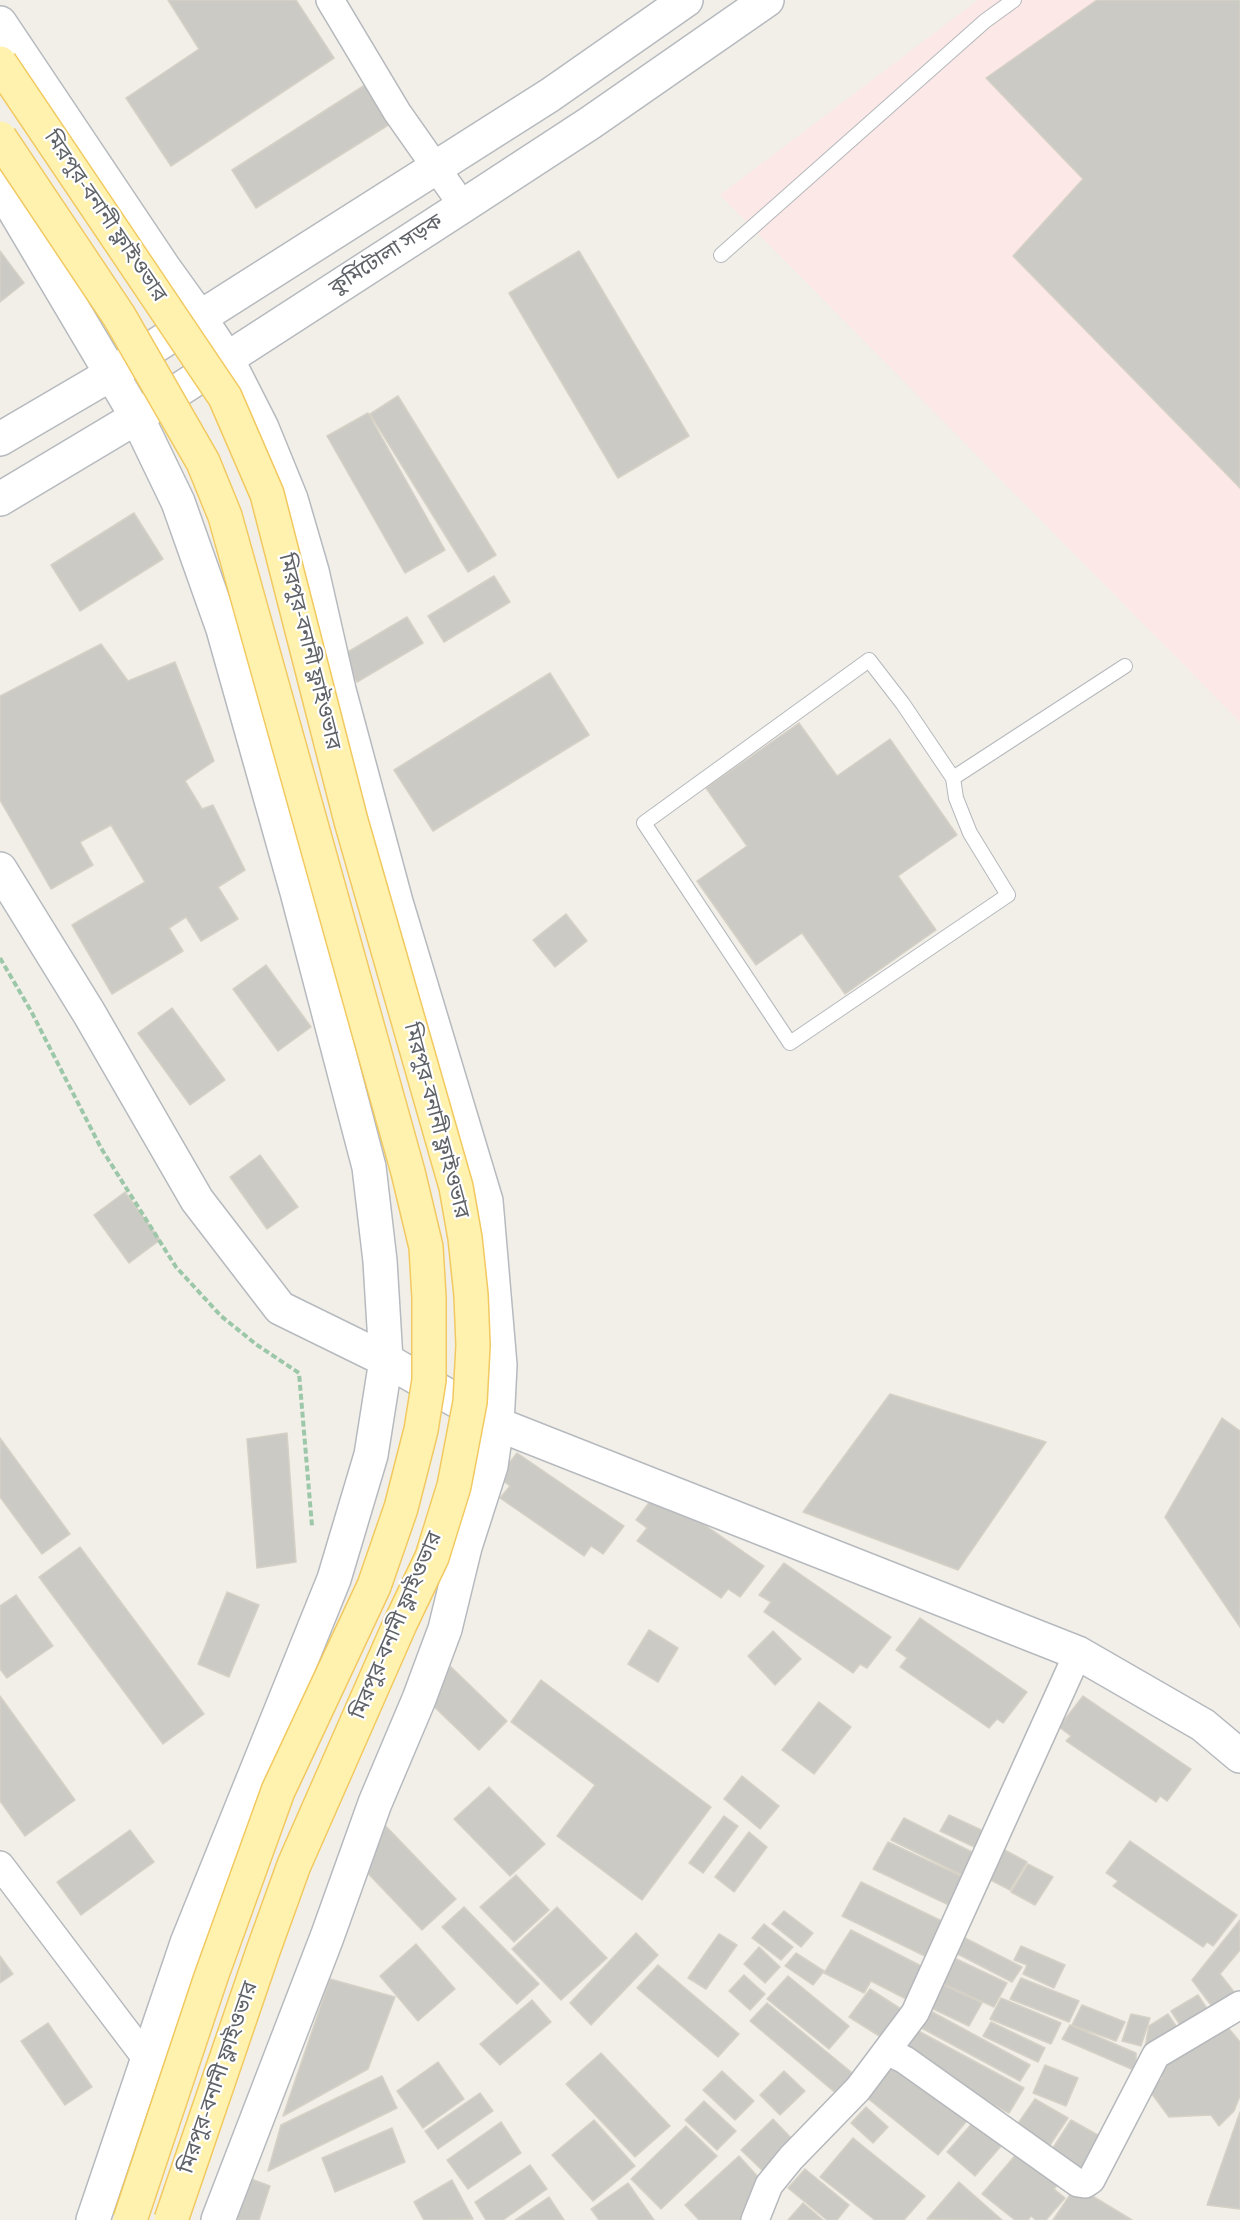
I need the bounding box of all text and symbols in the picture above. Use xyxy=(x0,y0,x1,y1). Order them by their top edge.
street label: মিরপুর-বনানী ফ্লাইওভার xyxy=(37,127,171,307)
street label: কুর্মিটোলা সড়ক xyxy=(326,210,448,302)
street label: মিরপুর-বনানী ফ্লাইওভার xyxy=(271,551,345,753)
street label: মিরপুর-বনানী ফ্লাইওভার xyxy=(397,1021,473,1221)
street label: মিরপুর-বনানী ফ্লাইওভার xyxy=(347,1529,449,1723)
street label: মিরপুর-বনানী ফ্লাইওভার xyxy=(175,1979,265,2177)

